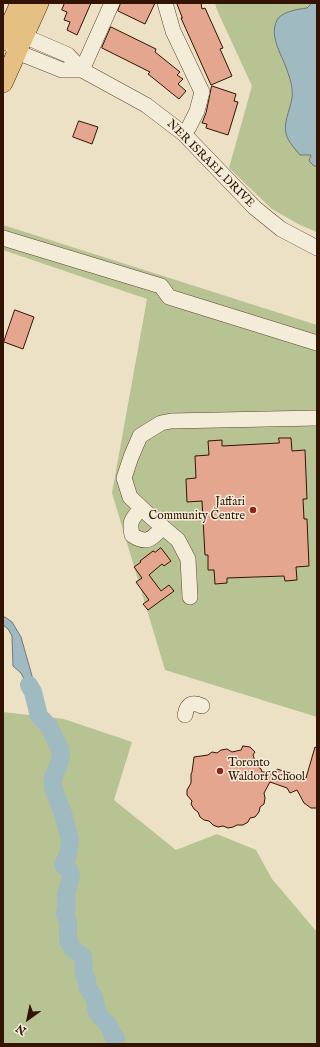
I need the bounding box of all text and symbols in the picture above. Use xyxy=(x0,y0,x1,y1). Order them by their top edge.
street label: NER ISRAEL DRIVE xyxy=(163,117,257,211)
place label: Jaffari Community Centre xyxy=(149,496,245,524)
marker: Jaffari Community Centre xyxy=(248,505,258,515)
place label: Toronto Waldorf School xyxy=(228,757,305,785)
marker: Toronto Waldorf School xyxy=(215,766,225,776)
north arrow xyxy=(8,999,48,1039)
text: N xyxy=(14,1021,29,1038)

